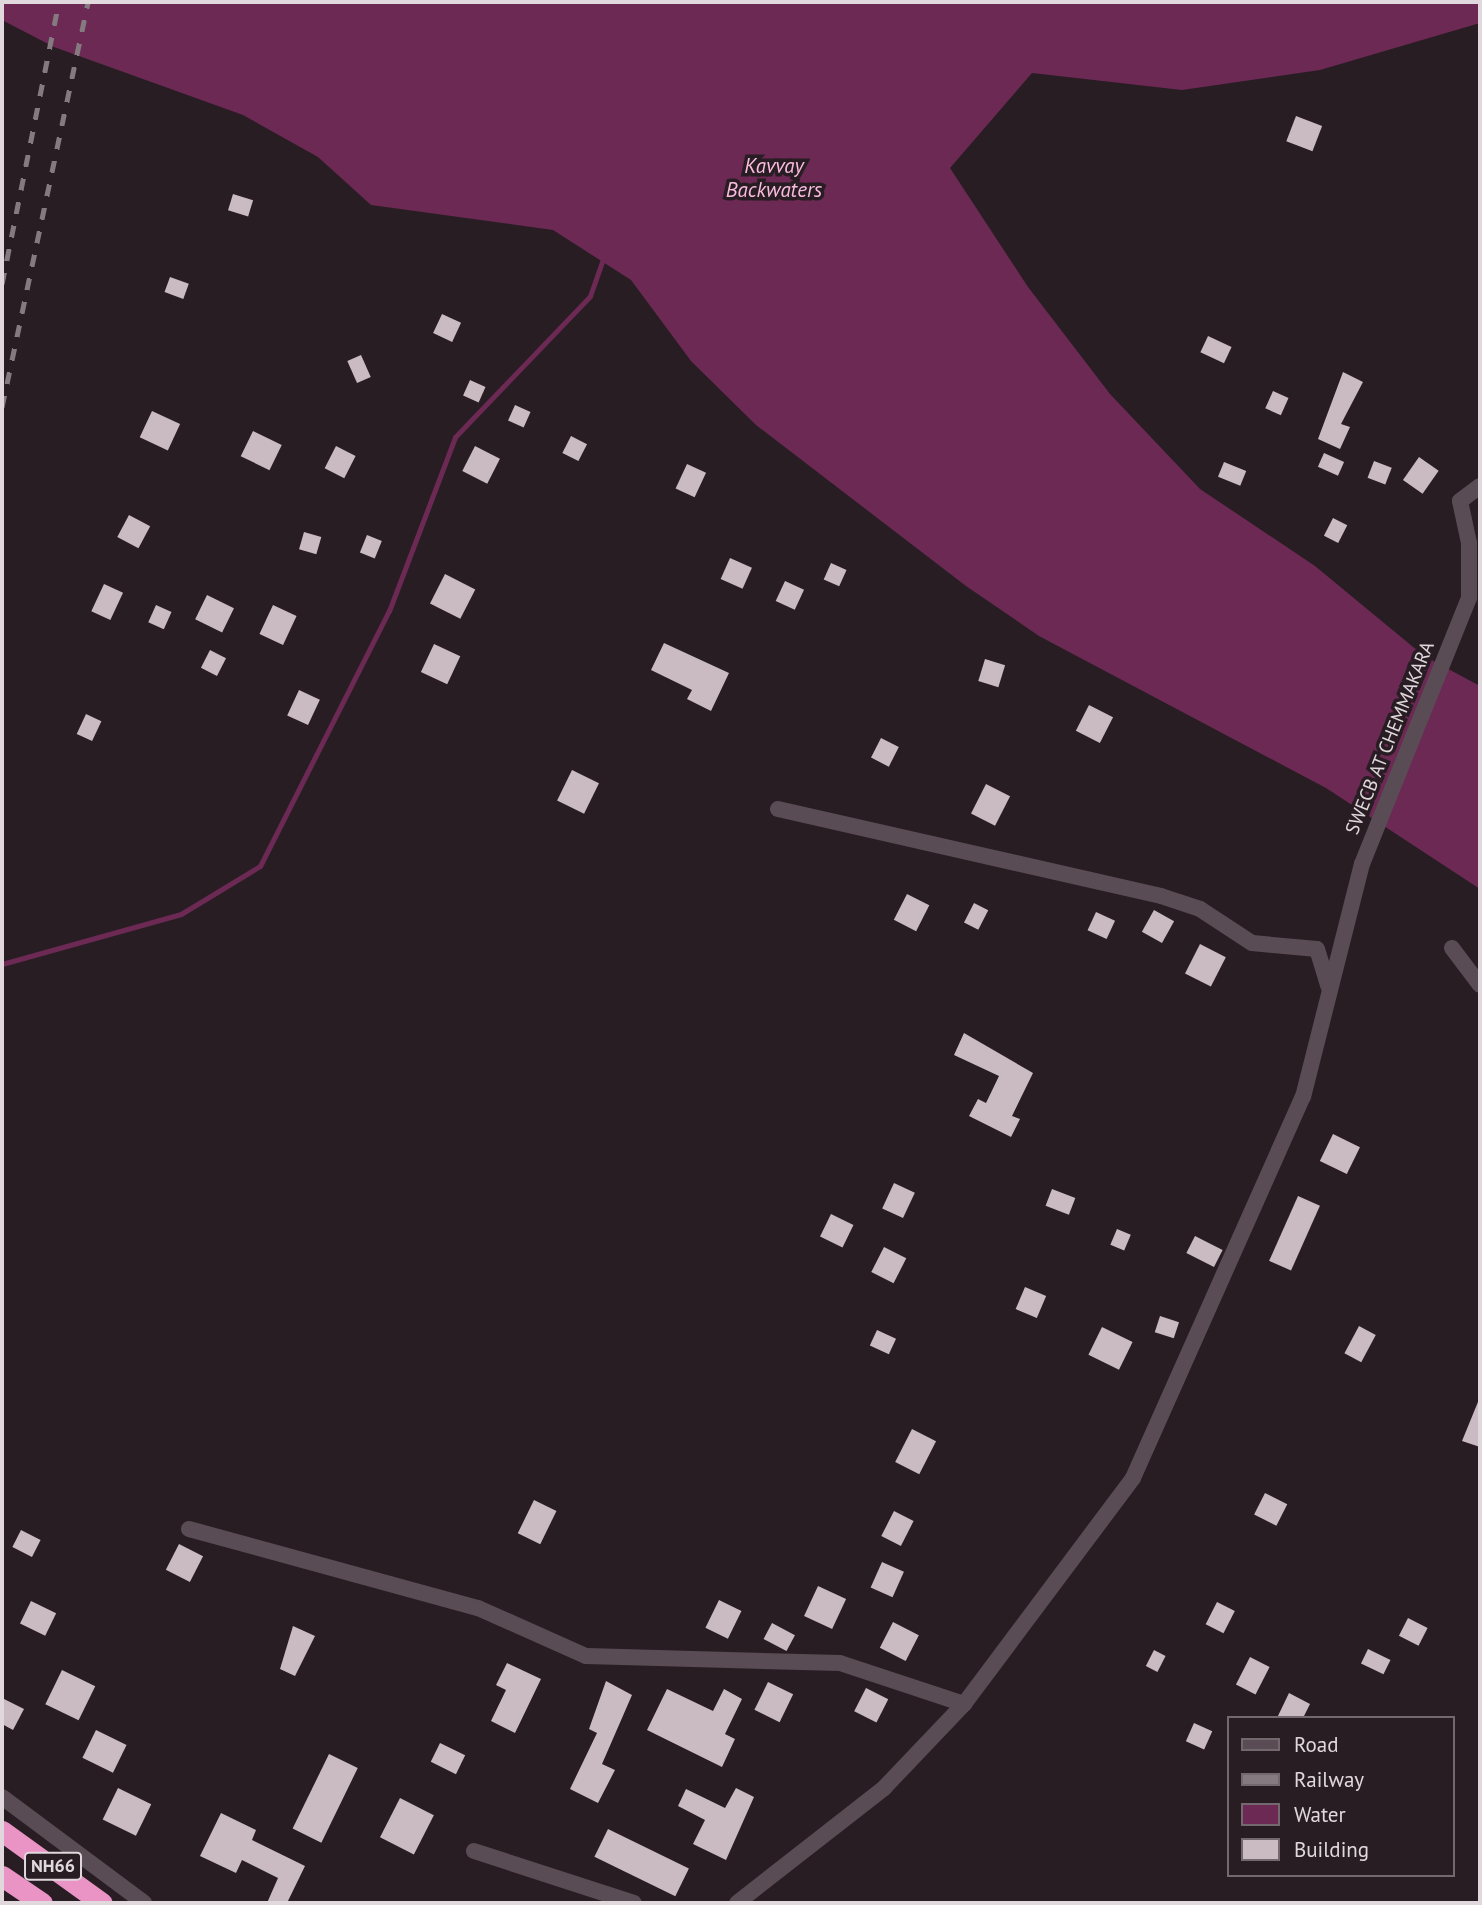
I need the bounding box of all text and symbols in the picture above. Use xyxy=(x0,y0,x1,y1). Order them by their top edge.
water label: Kavvay Backwaters xyxy=(726,153,822,203)
street label: SWECB AT CHEMMAKARA xyxy=(1341,638,1439,838)
legend xyxy=(1226,1716,1454,1877)
text: Road xyxy=(1294,1731,1338,1758)
text: Railway xyxy=(1294,1766,1364,1793)
text: Water xyxy=(1294,1801,1346,1828)
text: Building xyxy=(1294,1836,1369,1863)
road number: NH66 xyxy=(23,1852,83,1880)

